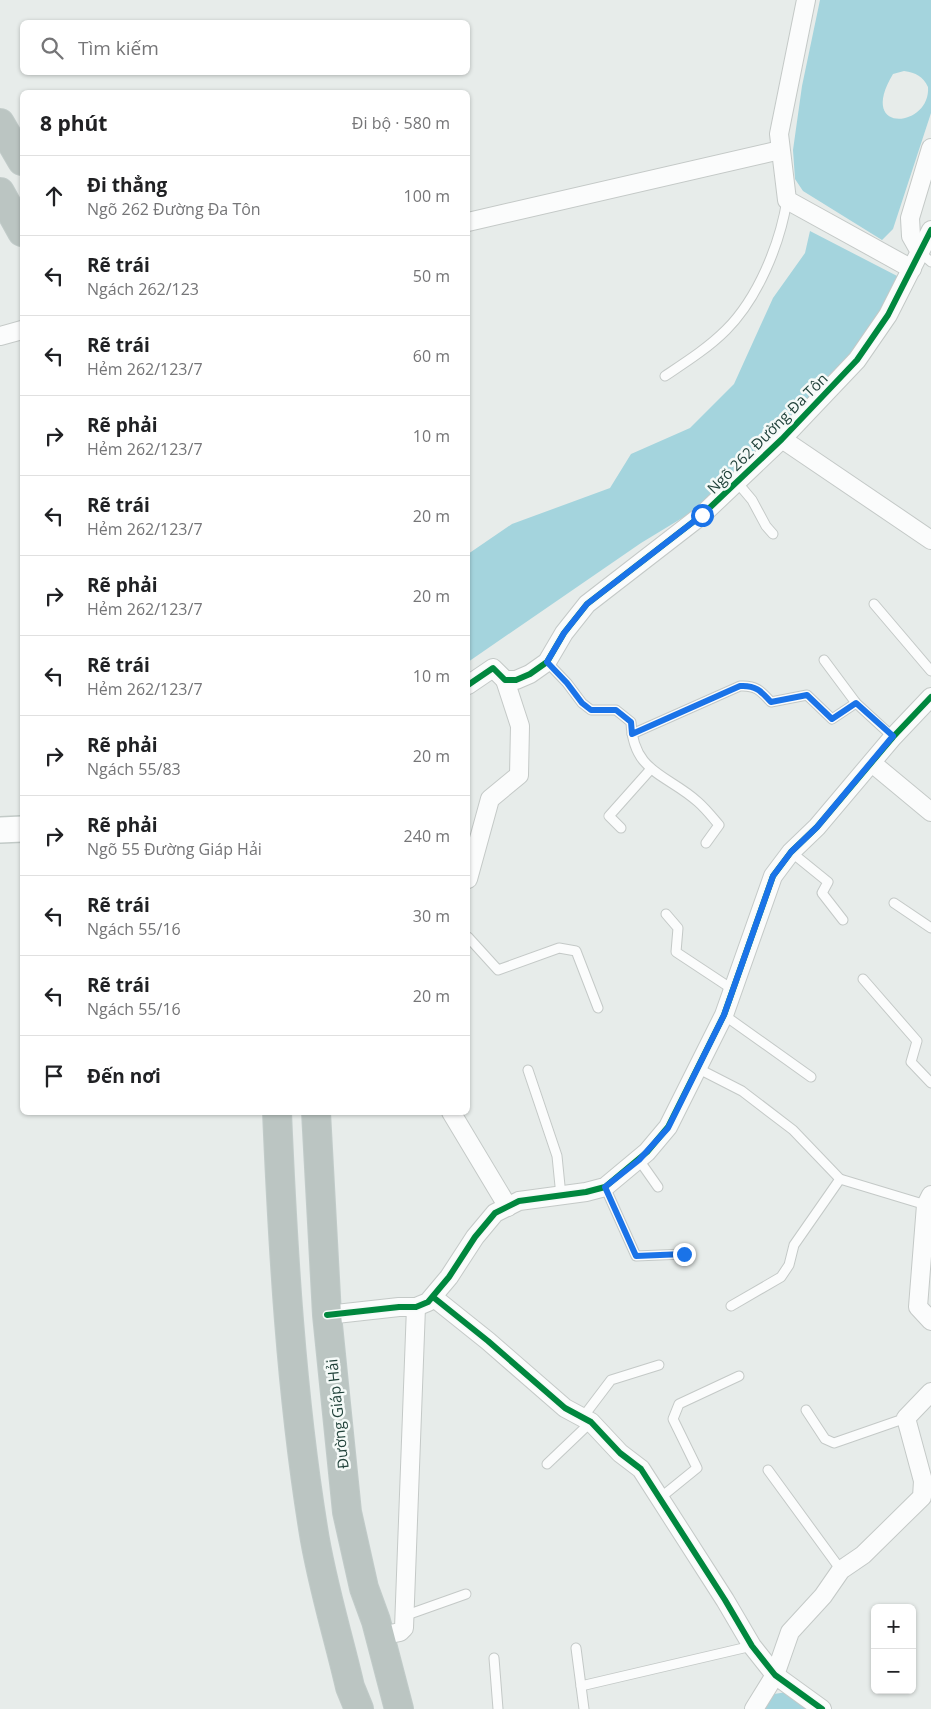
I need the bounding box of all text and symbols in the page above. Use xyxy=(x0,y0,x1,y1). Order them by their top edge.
search box xyxy=(20,20,470,75)
icon: search xyxy=(38,34,66,62)
text: Tìm kiếm xyxy=(78,35,159,61)
text: 8 phút xyxy=(40,109,107,137)
text: Đi bộ · 580 m xyxy=(352,112,450,134)
text: Đi thẳng xyxy=(87,172,167,198)
icon: ahead xyxy=(40,182,68,210)
text: 100 m xyxy=(404,185,450,207)
text: Ngõ 262 Đường Đa Tôn xyxy=(87,198,261,220)
text: Rẽ trái xyxy=(87,252,150,278)
icon: left xyxy=(40,262,68,290)
text: 50 m xyxy=(413,265,450,287)
text: Ngách 262/123 xyxy=(87,278,199,300)
text: Rẽ trái xyxy=(87,332,150,358)
icon: left xyxy=(40,342,68,370)
text: 60 m xyxy=(413,345,450,367)
text: Hẻm 262/123/7 xyxy=(87,358,203,380)
street label: Ngõ 262 Đường Đa Tôn xyxy=(702,368,832,498)
text: Rẽ phải xyxy=(87,412,158,438)
icon: right xyxy=(40,422,68,450)
text: 10 m xyxy=(413,425,450,447)
text: Hẻm 262/123/7 xyxy=(87,438,203,460)
text: Rẽ trái xyxy=(87,492,150,518)
icon: left xyxy=(40,502,68,530)
route start xyxy=(691,504,714,527)
text: 20 m xyxy=(413,505,450,527)
text: Hẻm 262/123/7 xyxy=(87,518,203,540)
text: Rẽ phải xyxy=(87,572,158,598)
icon: right xyxy=(40,582,68,610)
text: 20 m xyxy=(413,585,450,607)
text: Hẻm 262/123/7 xyxy=(87,598,203,620)
text: Rẽ trái xyxy=(87,652,150,678)
icon: left xyxy=(40,662,68,690)
text: 10 m xyxy=(413,665,450,687)
text: Hẻm 262/123/7 xyxy=(87,678,203,700)
text: Rẽ phải xyxy=(87,732,158,758)
icon: right xyxy=(40,742,68,770)
text: 20 m xyxy=(413,745,450,767)
text: Ngách 55/83 xyxy=(87,758,181,780)
text: Rẽ phải xyxy=(87,812,158,838)
icon: right xyxy=(40,822,68,850)
text: 240 m xyxy=(404,825,450,847)
text: Ngõ 55 Đường Giáp Hải xyxy=(87,838,262,860)
text: Rẽ trái xyxy=(87,892,150,918)
icon: left xyxy=(40,902,68,930)
text: 30 m xyxy=(413,905,450,927)
text: Ngách 55/16 xyxy=(87,918,181,940)
text: Rẽ trái xyxy=(87,972,150,998)
icon: left xyxy=(40,982,68,1010)
text: 20 m xyxy=(413,985,450,1007)
text: Ngách 55/16 xyxy=(87,998,181,1020)
icon: arrive xyxy=(40,1062,68,1090)
text: Đến nơi xyxy=(87,1063,161,1089)
route end xyxy=(673,1243,696,1266)
street label: Đường Giáp Hải xyxy=(321,1358,353,1470)
map controls xyxy=(871,1604,916,1694)
button: + xyxy=(871,1604,916,1649)
button: − xyxy=(871,1649,916,1694)

